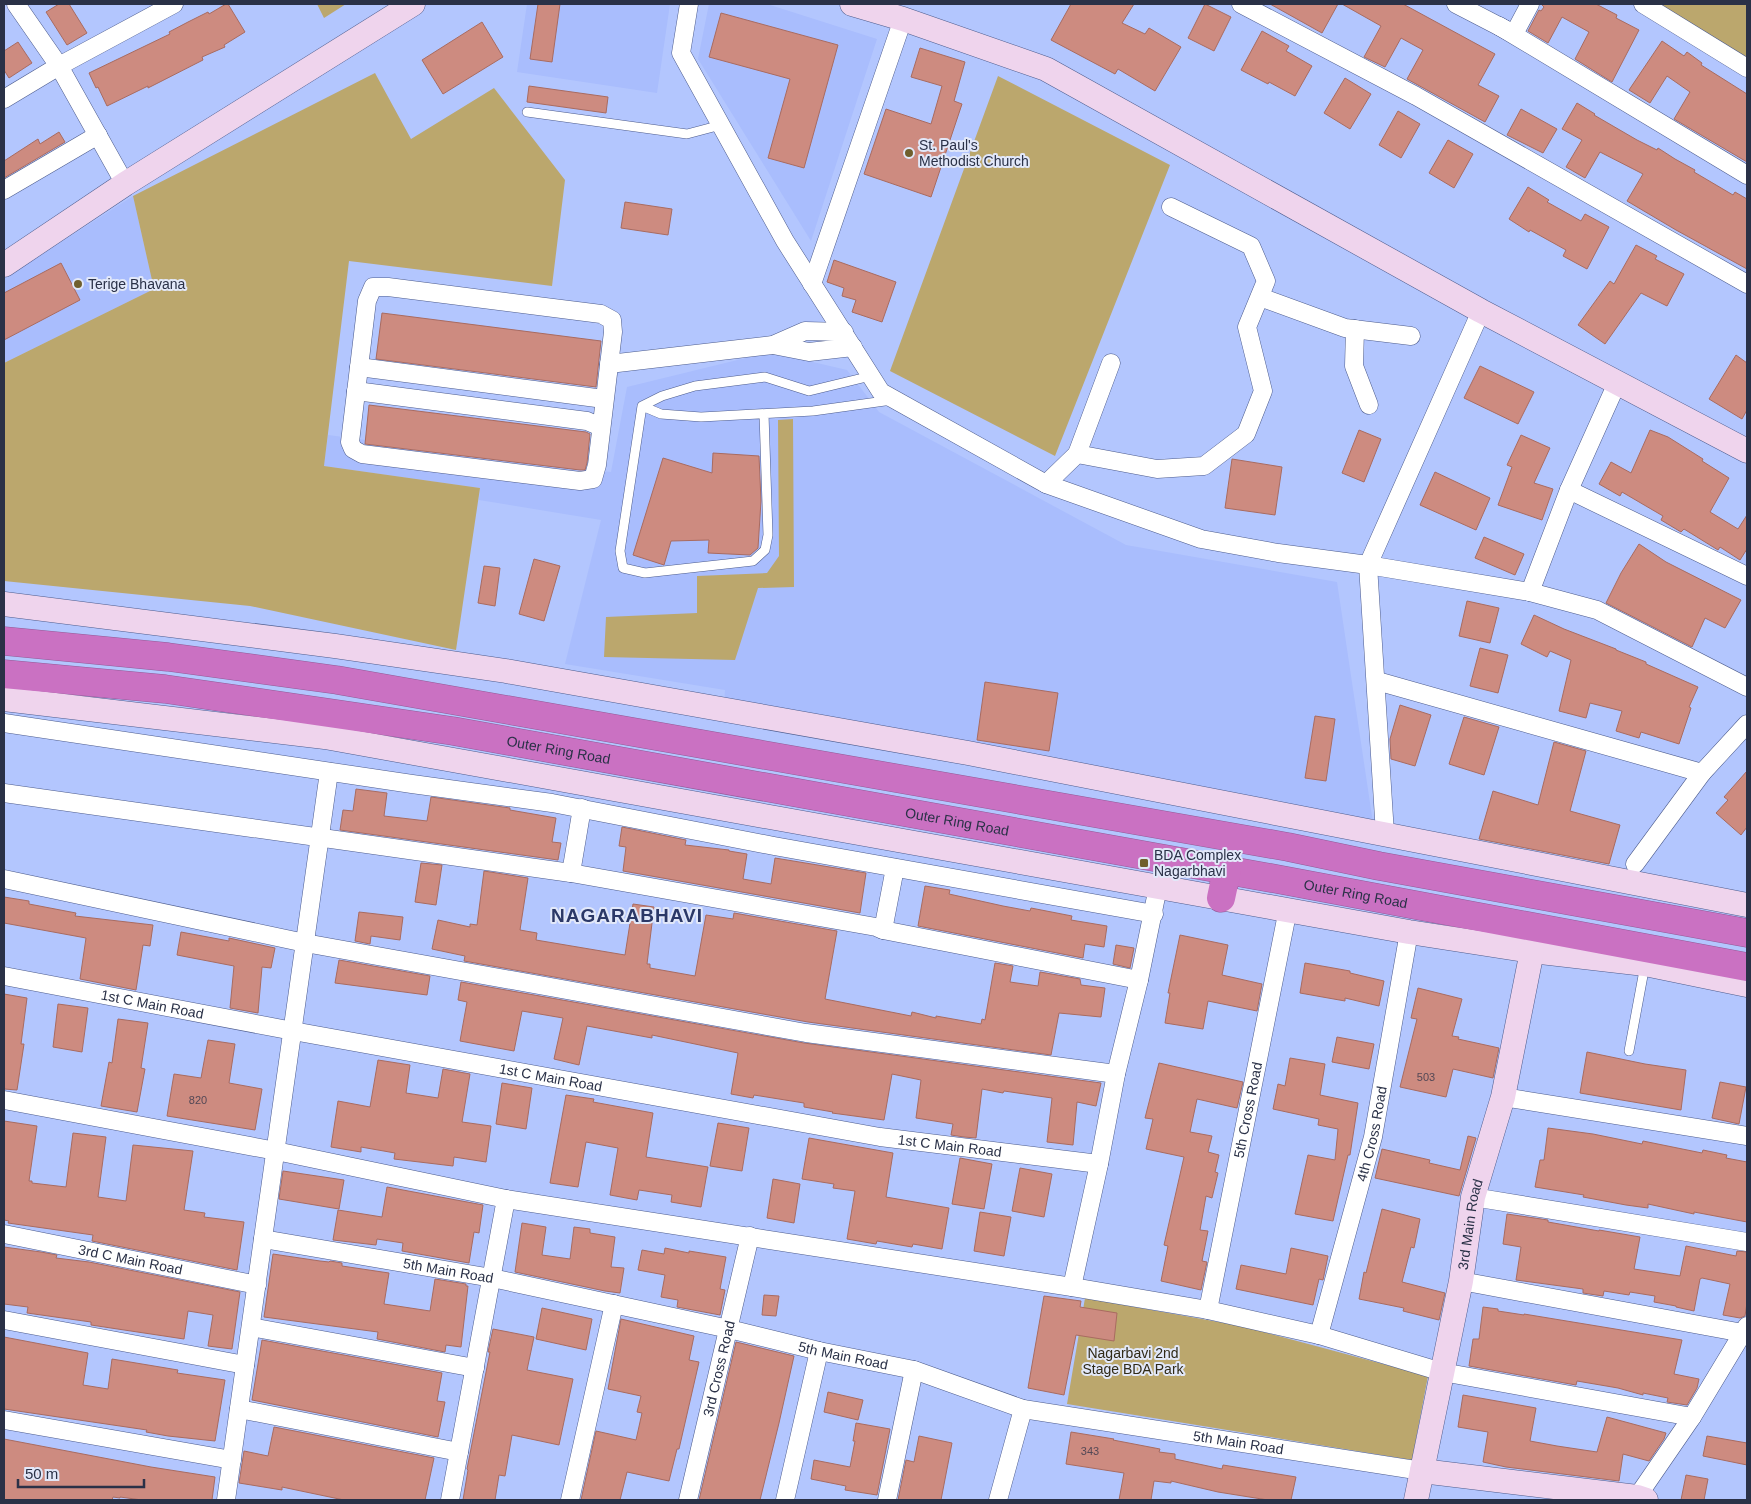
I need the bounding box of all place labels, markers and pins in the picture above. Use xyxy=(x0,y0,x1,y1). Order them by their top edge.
place label: St. Paul's Methodist Church xyxy=(919,137,1029,169)
marker: St. Paul's Methodist Church xyxy=(903,147,915,159)
place label: Terige Bhavana xyxy=(88,276,186,292)
marker: Terige Bhavana xyxy=(72,278,84,290)
place label: BDA Complex Nagarbhavi xyxy=(1154,847,1241,879)
marker: BDA Complex Nagarbhavi xyxy=(1138,857,1150,869)

